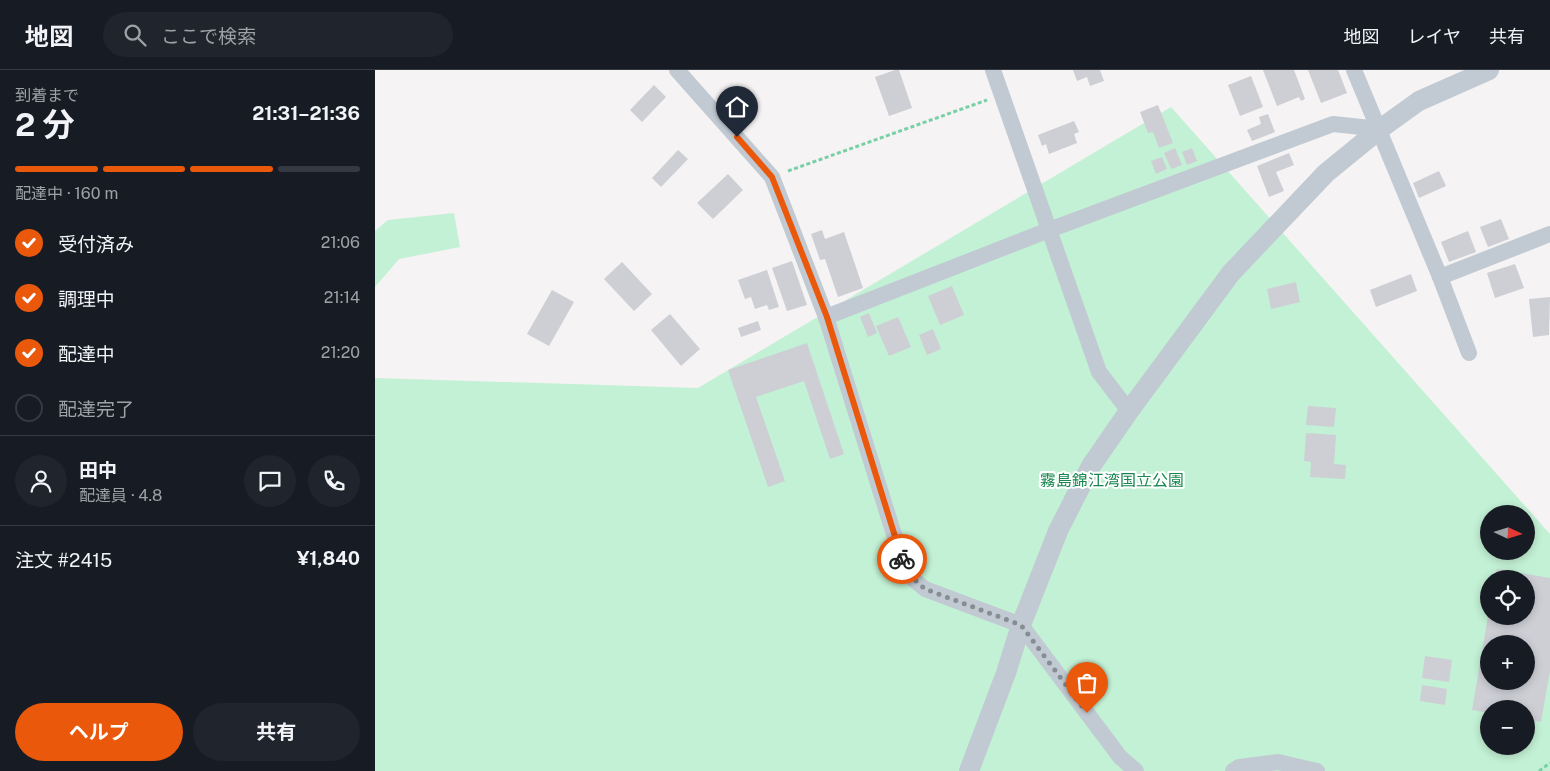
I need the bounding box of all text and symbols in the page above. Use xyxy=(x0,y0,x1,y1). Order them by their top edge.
search box xyxy=(103,12,453,57)
icon: search xyxy=(121,21,149,49)
text: 地図 xyxy=(25,22,73,50)
text: ここで検索 xyxy=(161,25,256,47)
text: 地図 xyxy=(1344,26,1380,47)
text: レイヤ xyxy=(1408,26,1461,47)
text: 共有 xyxy=(1489,26,1525,47)
text: 到着まで xyxy=(15,86,79,105)
pin xyxy=(716,86,758,137)
icon: home xyxy=(723,93,751,121)
text: 21:31–21:36 xyxy=(252,102,360,124)
text: 2 分 xyxy=(15,106,75,143)
text: 配達中 · 160 m xyxy=(15,184,118,203)
icon: check xyxy=(15,229,43,257)
text: 受付済み xyxy=(58,233,134,255)
text: 21:06 xyxy=(321,233,360,252)
icon: check xyxy=(15,284,43,312)
text: 調理中 xyxy=(58,288,115,310)
text: 21:14 xyxy=(324,288,360,307)
icon: check xyxy=(15,339,43,367)
text: 配達中 xyxy=(58,343,115,365)
text: 21:20 xyxy=(321,343,360,362)
text: 配達完了 xyxy=(58,398,134,420)
button: person xyxy=(15,455,67,507)
button: chat xyxy=(244,455,296,507)
button: phone xyxy=(308,455,360,507)
text: 田中 xyxy=(79,459,117,481)
park label: 霧島錦江湾国立公園 xyxy=(1040,471,1184,490)
text: 配達員 · 4.8 xyxy=(79,486,162,505)
north arrow xyxy=(1480,505,1535,560)
map controls xyxy=(1480,505,1535,755)
courier xyxy=(877,534,927,584)
icon: bike xyxy=(888,545,916,573)
text: ¥1,840 xyxy=(297,547,360,569)
text: 注文 #2415 xyxy=(15,549,112,571)
button: locate xyxy=(1480,570,1535,625)
button: + xyxy=(1480,635,1535,690)
pin xyxy=(1066,662,1108,713)
icon: bag xyxy=(1073,669,1101,697)
button: − xyxy=(1480,700,1535,755)
button: ヘルプ xyxy=(15,703,183,761)
button: 共有 xyxy=(193,703,360,761)

